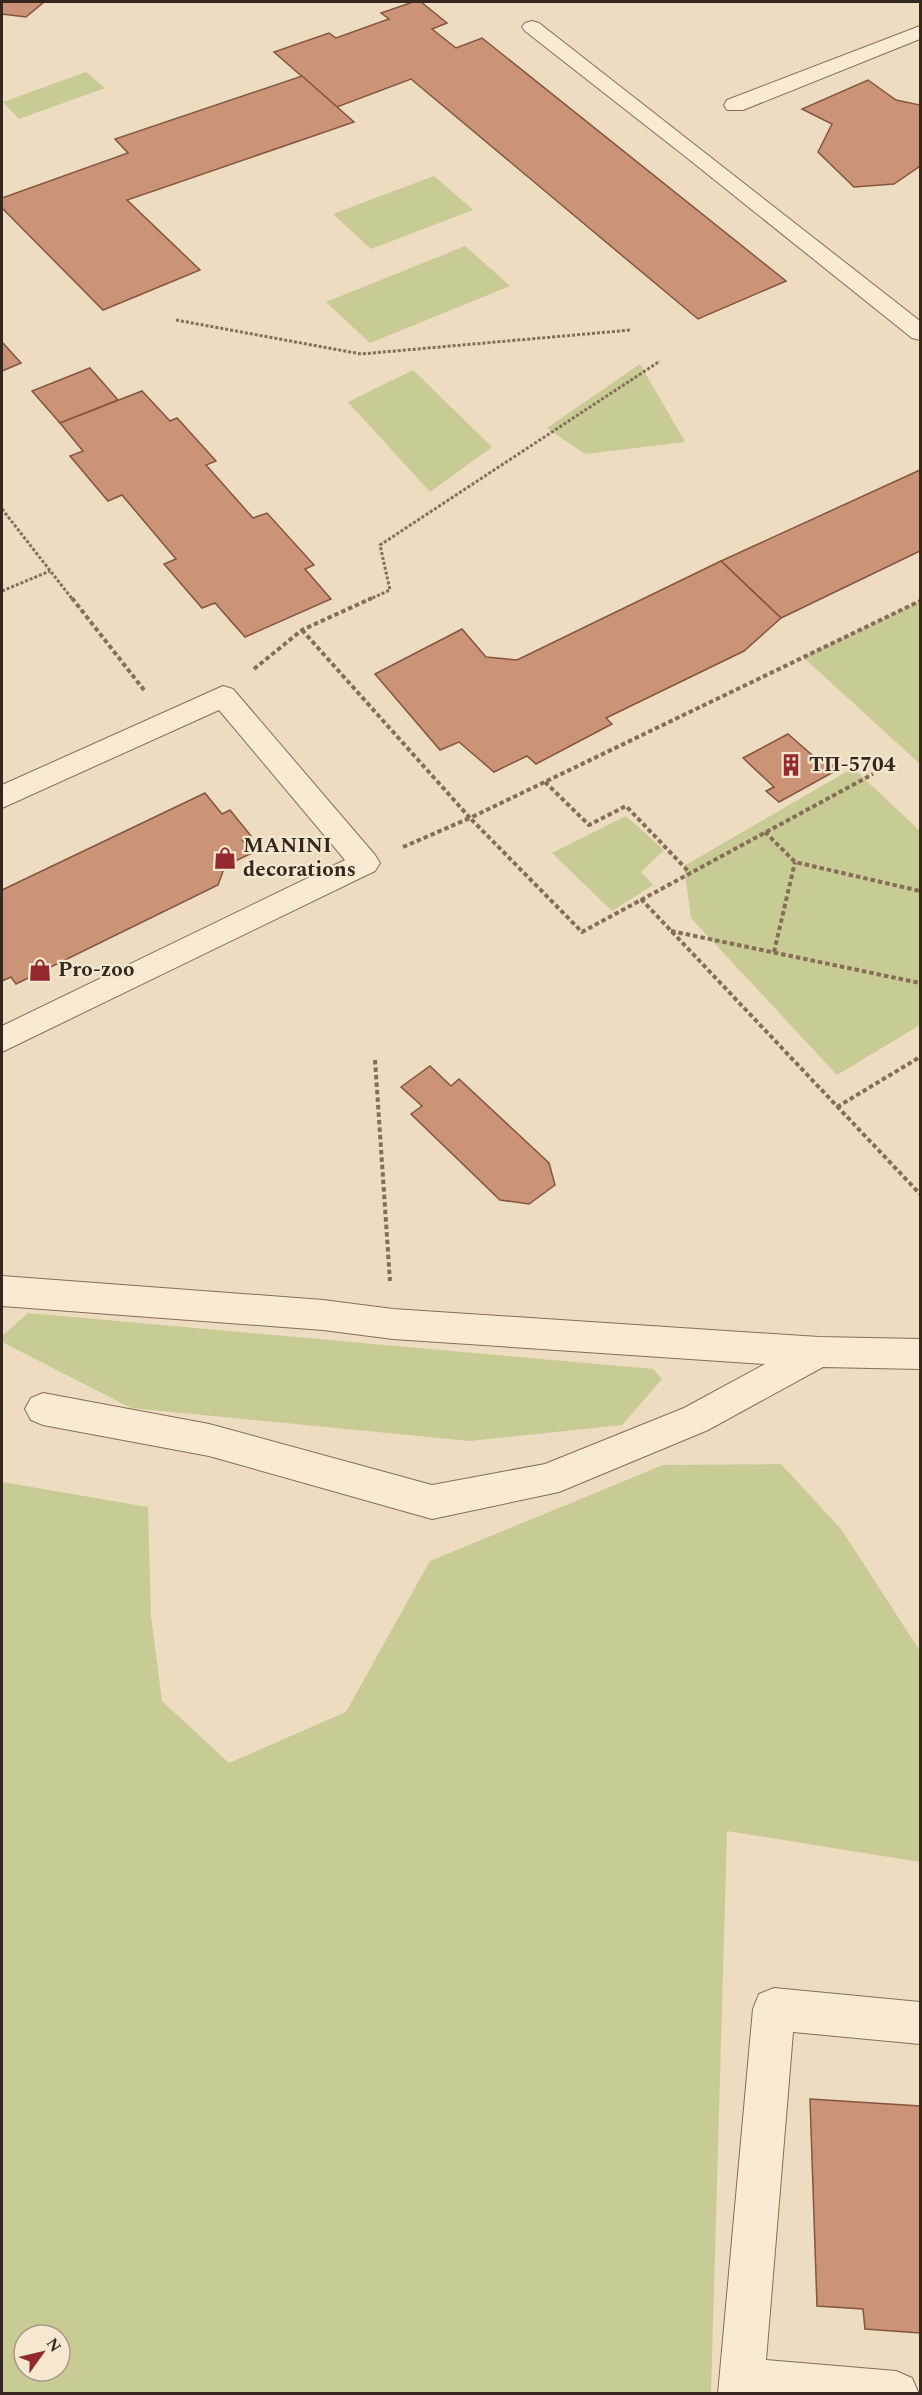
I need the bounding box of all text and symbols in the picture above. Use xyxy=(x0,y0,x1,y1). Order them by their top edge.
place label: ТП-5704 xyxy=(809,749,896,781)
building icon: ТП-5704 xyxy=(778,752,804,778)
place label: MANINI decorations xyxy=(243,830,356,886)
shop icon: MANINI decorations xyxy=(212,845,238,871)
place label: Pro-zoo xyxy=(58,954,135,986)
shop icon: Pro-zoo xyxy=(27,957,53,983)
north arrow xyxy=(12,2323,72,2383)
text: N xyxy=(40,2333,67,2357)

